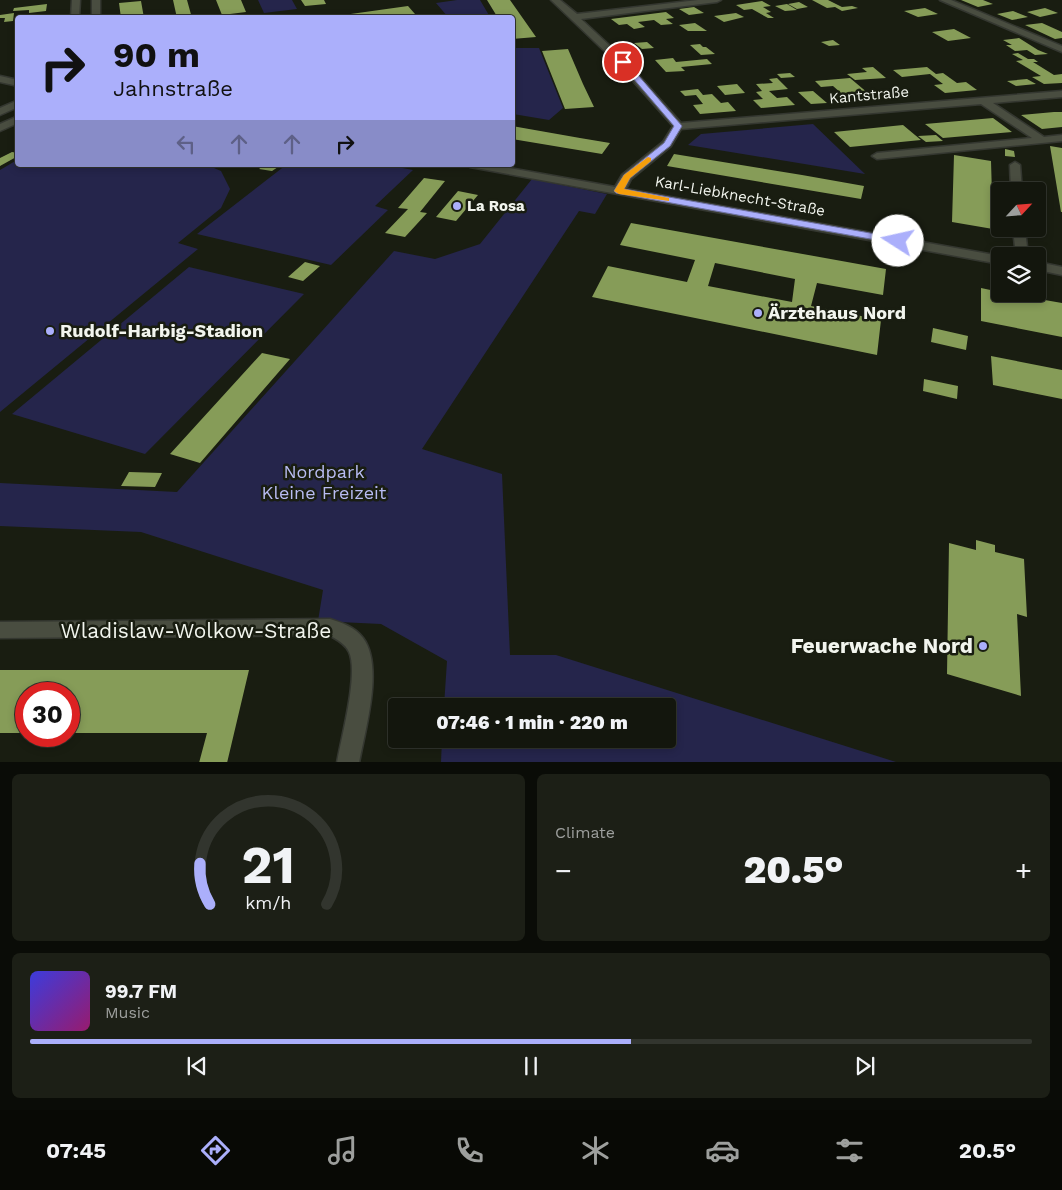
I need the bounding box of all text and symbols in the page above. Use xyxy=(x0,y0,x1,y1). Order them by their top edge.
text: 90 m xyxy=(113,34,200,76)
icon: right xyxy=(30,35,95,100)
pin xyxy=(602,41,644,83)
icon: arrive xyxy=(609,48,637,76)
text: Jahnstraße xyxy=(113,76,233,101)
street label: Kantstraße xyxy=(828,83,910,107)
icon: left xyxy=(172,130,200,158)
icon: ahead xyxy=(225,130,253,158)
icon: ahead xyxy=(278,130,306,158)
icon: right xyxy=(331,130,359,158)
street label: Karl-Liebknecht-Straße xyxy=(653,172,827,220)
north arrow xyxy=(991,182,1046,238)
map controls xyxy=(991,182,1046,302)
place label: La Rosa xyxy=(467,197,525,215)
marker: La Rosa xyxy=(451,200,463,212)
position arrow xyxy=(871,214,923,266)
button: layers xyxy=(991,247,1046,302)
place label: Ärztehaus Nord xyxy=(768,302,906,323)
marker: Ärztehaus Nord xyxy=(752,307,764,319)
place label: Rudolf-Harbig-Stadion xyxy=(60,320,263,341)
marker: Rudolf-Harbig-Stadion xyxy=(44,325,56,337)
park label: Nordpark Kleine Freizeit xyxy=(262,461,387,503)
street label: Wladislaw-Wolkow-Straße xyxy=(61,618,331,643)
place label: Feuerwache Nord xyxy=(791,633,973,658)
marker: Feuerwache Nord xyxy=(977,640,989,652)
speed limit sign: 30 xyxy=(15,682,80,747)
text: 07:46 · 1 min · 220 m xyxy=(436,711,628,734)
text: Climate xyxy=(555,823,615,842)
text: 21 xyxy=(242,835,295,896)
text: 20.5° xyxy=(743,848,844,892)
text: − xyxy=(555,854,572,887)
text: + xyxy=(1015,854,1032,887)
text: km/h xyxy=(245,892,292,913)
text: 99.7 FM xyxy=(105,980,177,1003)
text: Music xyxy=(105,1003,150,1022)
icon: previous xyxy=(183,1052,211,1080)
icon: pause xyxy=(517,1052,545,1080)
icon: next xyxy=(851,1052,879,1080)
icon: directions xyxy=(198,1133,233,1168)
icon: music xyxy=(325,1133,360,1168)
icon: phone xyxy=(452,1133,487,1168)
icon: climate xyxy=(578,1133,613,1168)
icon: car xyxy=(705,1133,740,1168)
icon: filters xyxy=(832,1133,867,1168)
text: 07:45 xyxy=(46,1138,106,1163)
text: 20.5° xyxy=(959,1138,1016,1163)

